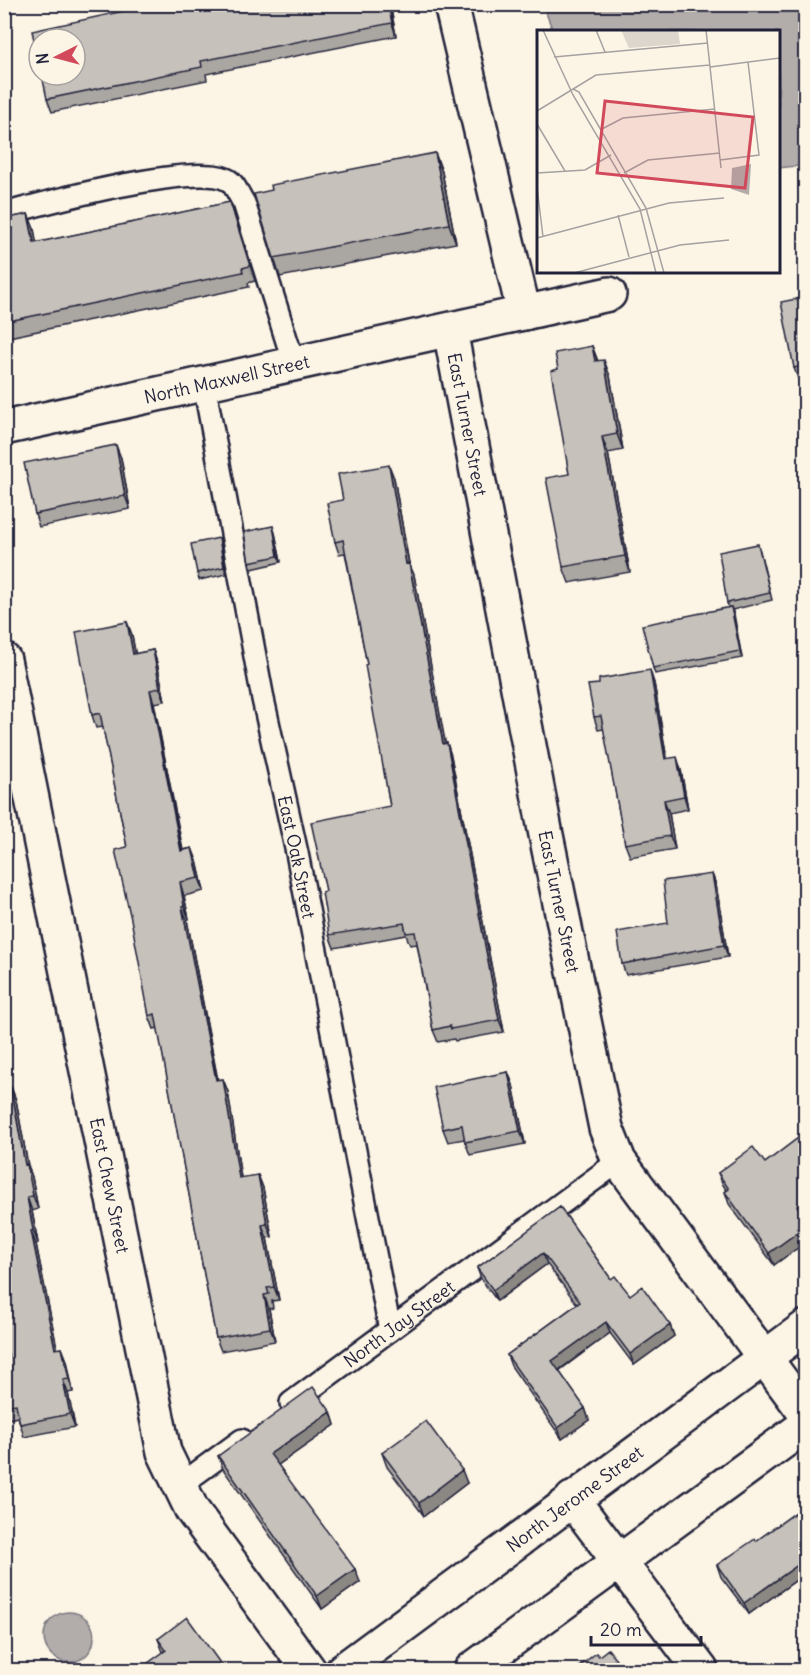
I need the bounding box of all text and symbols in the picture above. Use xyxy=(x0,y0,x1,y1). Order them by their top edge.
north arrow xyxy=(27,27,87,87)
inset map xyxy=(537,30,780,273)
text: N xyxy=(32,52,53,65)
street label: North Maxwell Street xyxy=(142,349,311,408)
street label: East Turner Street xyxy=(443,351,493,498)
street label: East Oak Street xyxy=(273,793,321,920)
street label: East Turner Street xyxy=(534,828,585,975)
street label: East Chew Street xyxy=(85,1116,135,1255)
street label: North Jay Street xyxy=(339,1275,459,1372)
street label: North Jerome Street xyxy=(501,1440,647,1557)
scale bar xyxy=(591,1609,700,1647)
text: 20 m xyxy=(600,1618,642,1641)

